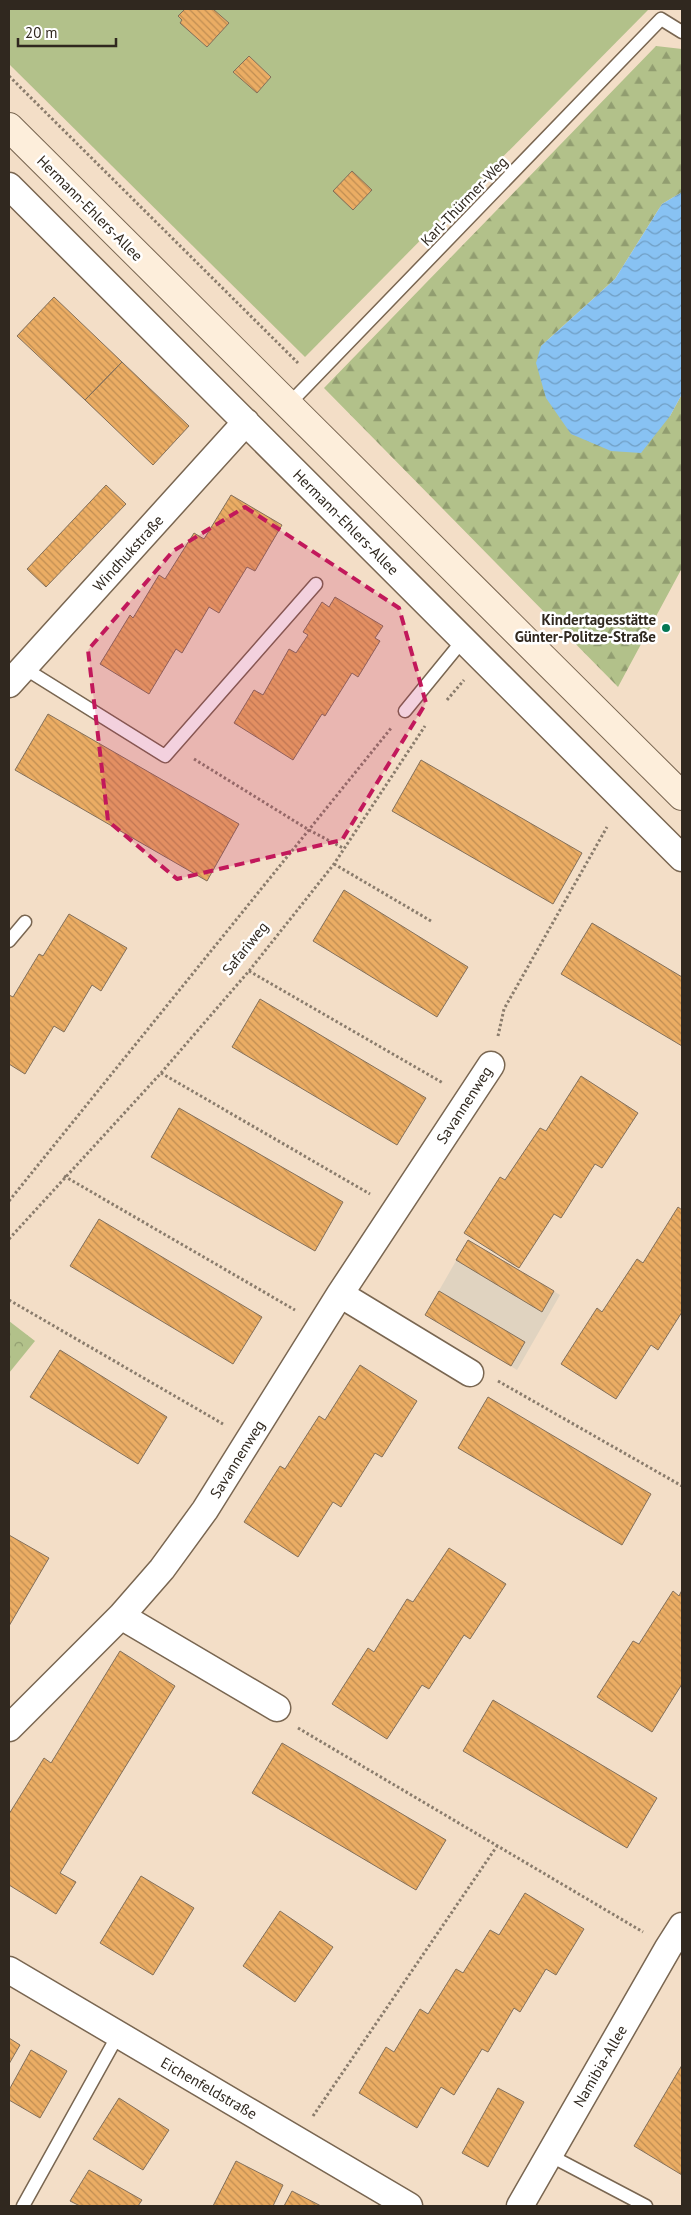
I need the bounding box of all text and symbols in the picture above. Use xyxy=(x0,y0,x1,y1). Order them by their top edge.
scale bar xyxy=(18,15,115,47)
text: 20 m xyxy=(25,23,58,42)
street label: Hermann-Ehlers-Allee xyxy=(33,151,147,265)
street label: Karl-Thürmer-Weg xyxy=(416,152,512,250)
street label: Hermann-Ehlers-Allee xyxy=(289,465,403,579)
street label: Windhukstraße xyxy=(89,511,167,595)
place label: Kindertagesstätte Günter-Politze-Straße xyxy=(515,610,656,646)
marker: Kindertagesstätte Günter-Politze-Straße xyxy=(660,622,672,634)
street label: Safariweg xyxy=(218,917,272,979)
street label: Savannenweg xyxy=(432,1063,496,1147)
street label: Savannenweg xyxy=(205,1416,269,1502)
street label: Namibia-Allee xyxy=(569,2022,631,2110)
street label: Eichenfeldstraße xyxy=(157,2053,261,2123)

